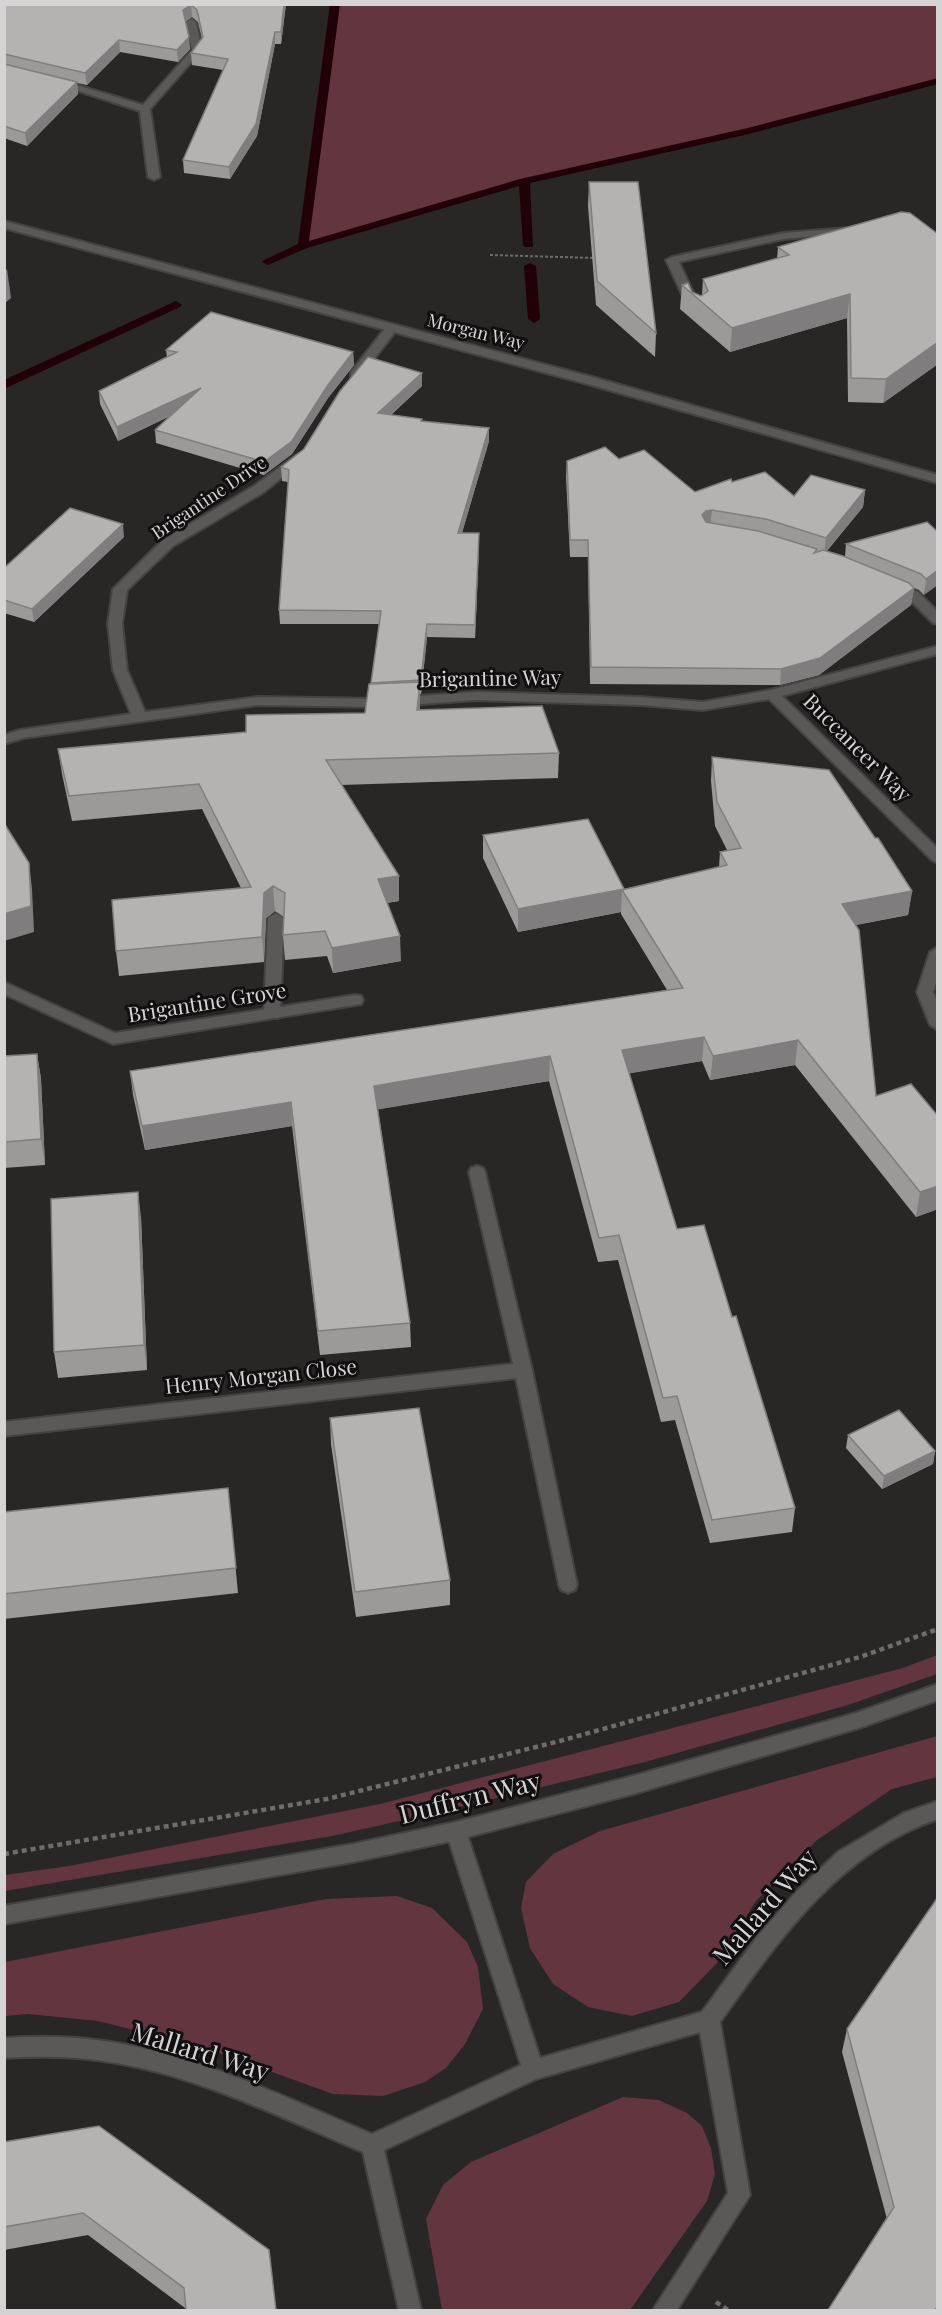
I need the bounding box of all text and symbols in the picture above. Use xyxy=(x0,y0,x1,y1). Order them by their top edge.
street label: Morgan Way xyxy=(425,307,527,355)
street label: Brigantine Drive xyxy=(146,450,270,544)
street label: Brigantine Way xyxy=(418,662,562,692)
street label: Buccaneer Way xyxy=(798,686,919,807)
street label: Brigantine Grove xyxy=(125,975,288,1027)
street label: Henry Morgan Close xyxy=(163,1351,358,1399)
street label: Duffryn Way xyxy=(395,1762,544,1831)
street label: Mallard Way xyxy=(704,1841,824,1972)
street label: Mallard Way xyxy=(127,2013,274,2088)

